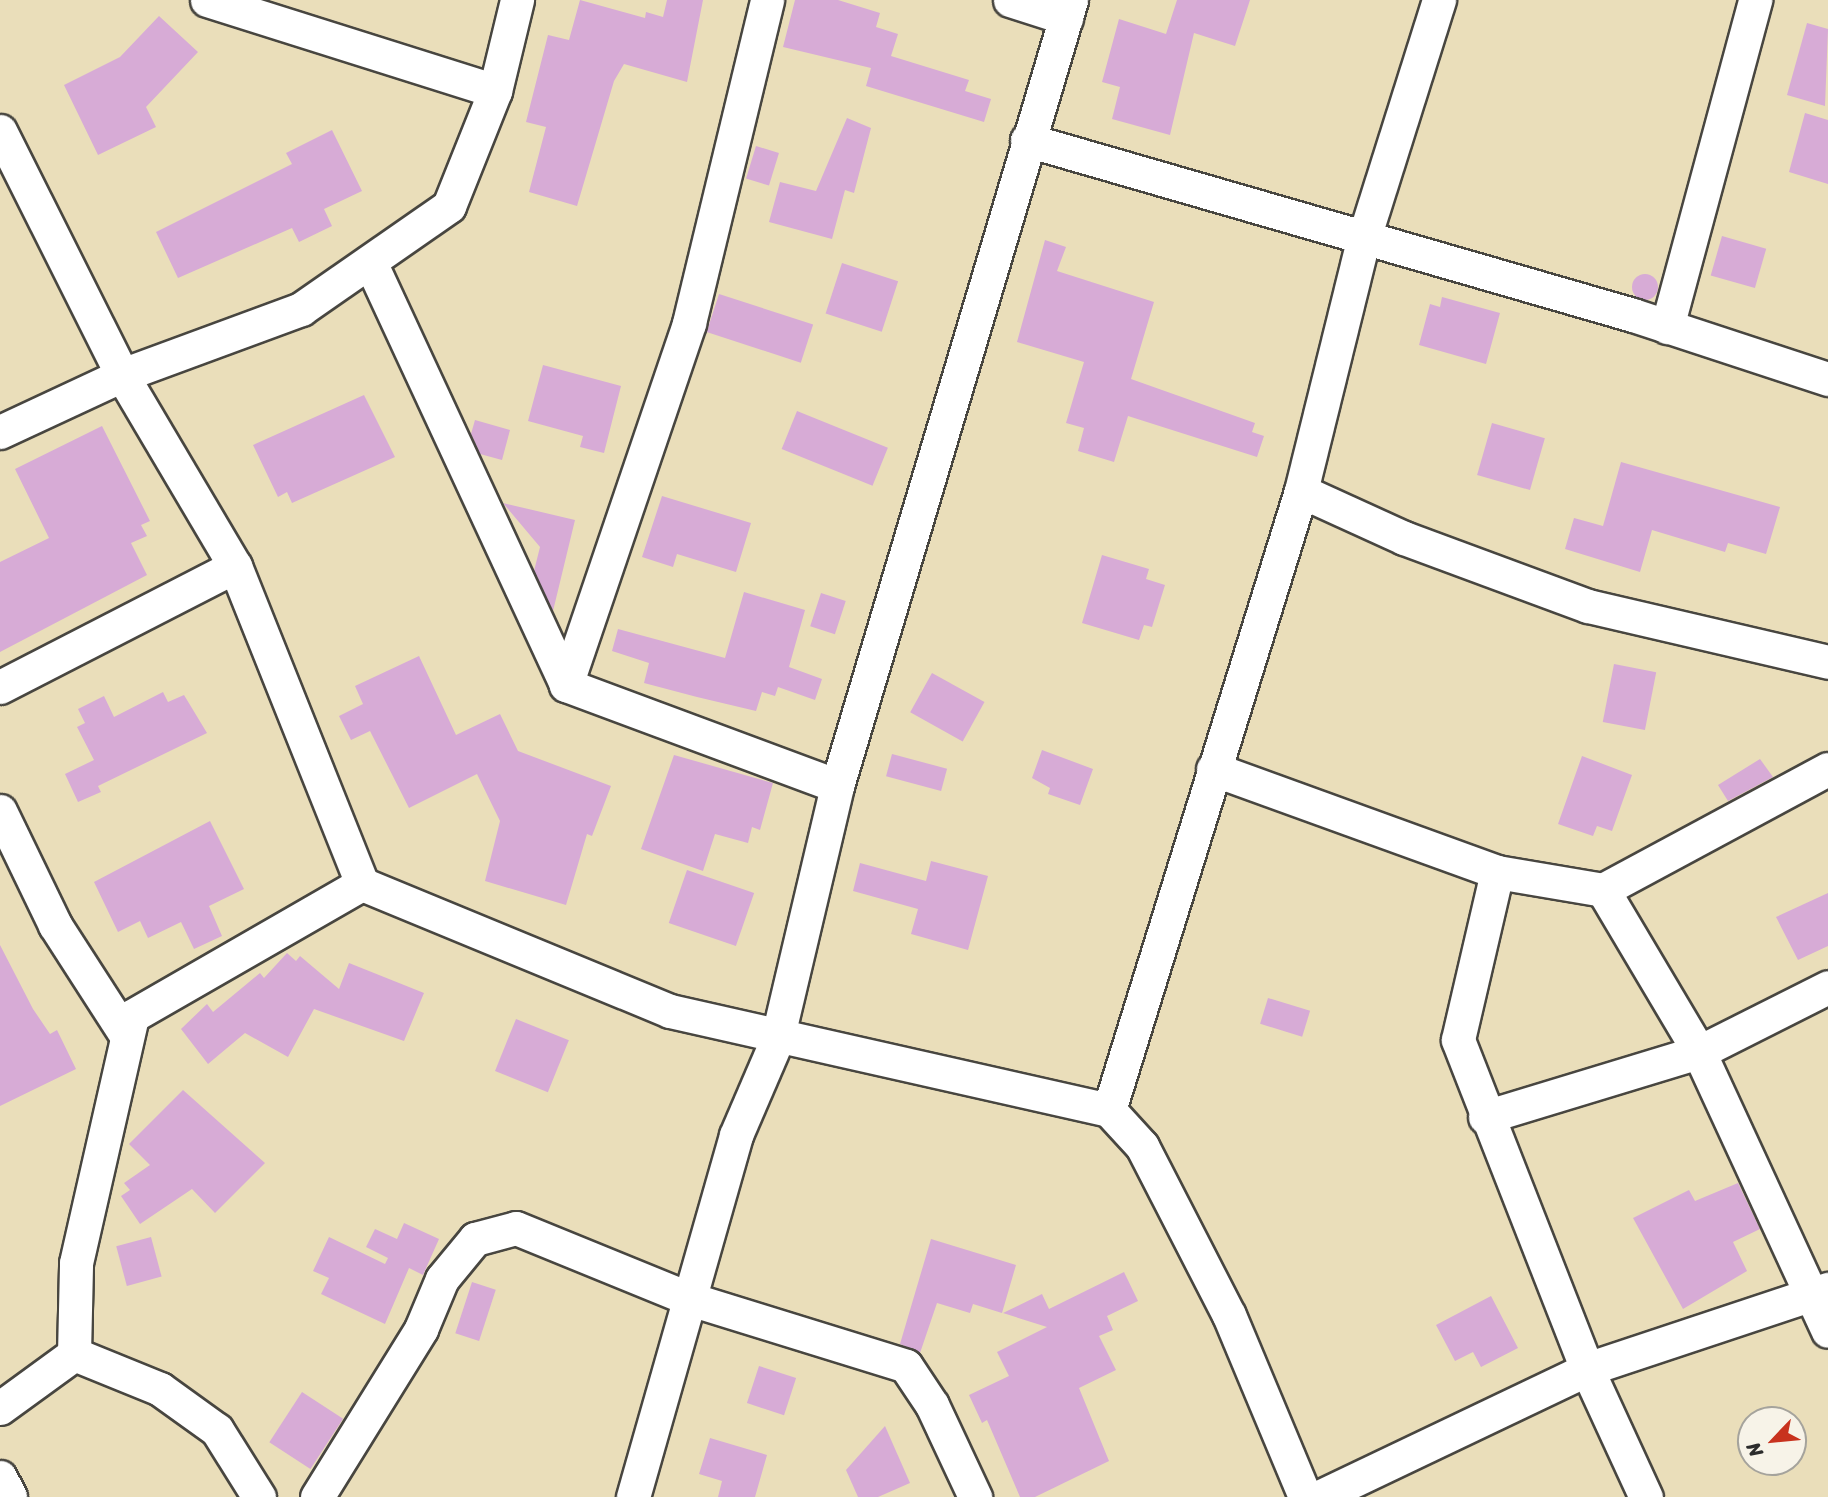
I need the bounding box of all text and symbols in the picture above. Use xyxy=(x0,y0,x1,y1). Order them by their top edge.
north arrow xyxy=(1737,1406,1807,1476)
text: N xyxy=(1737,1436,1772,1463)

